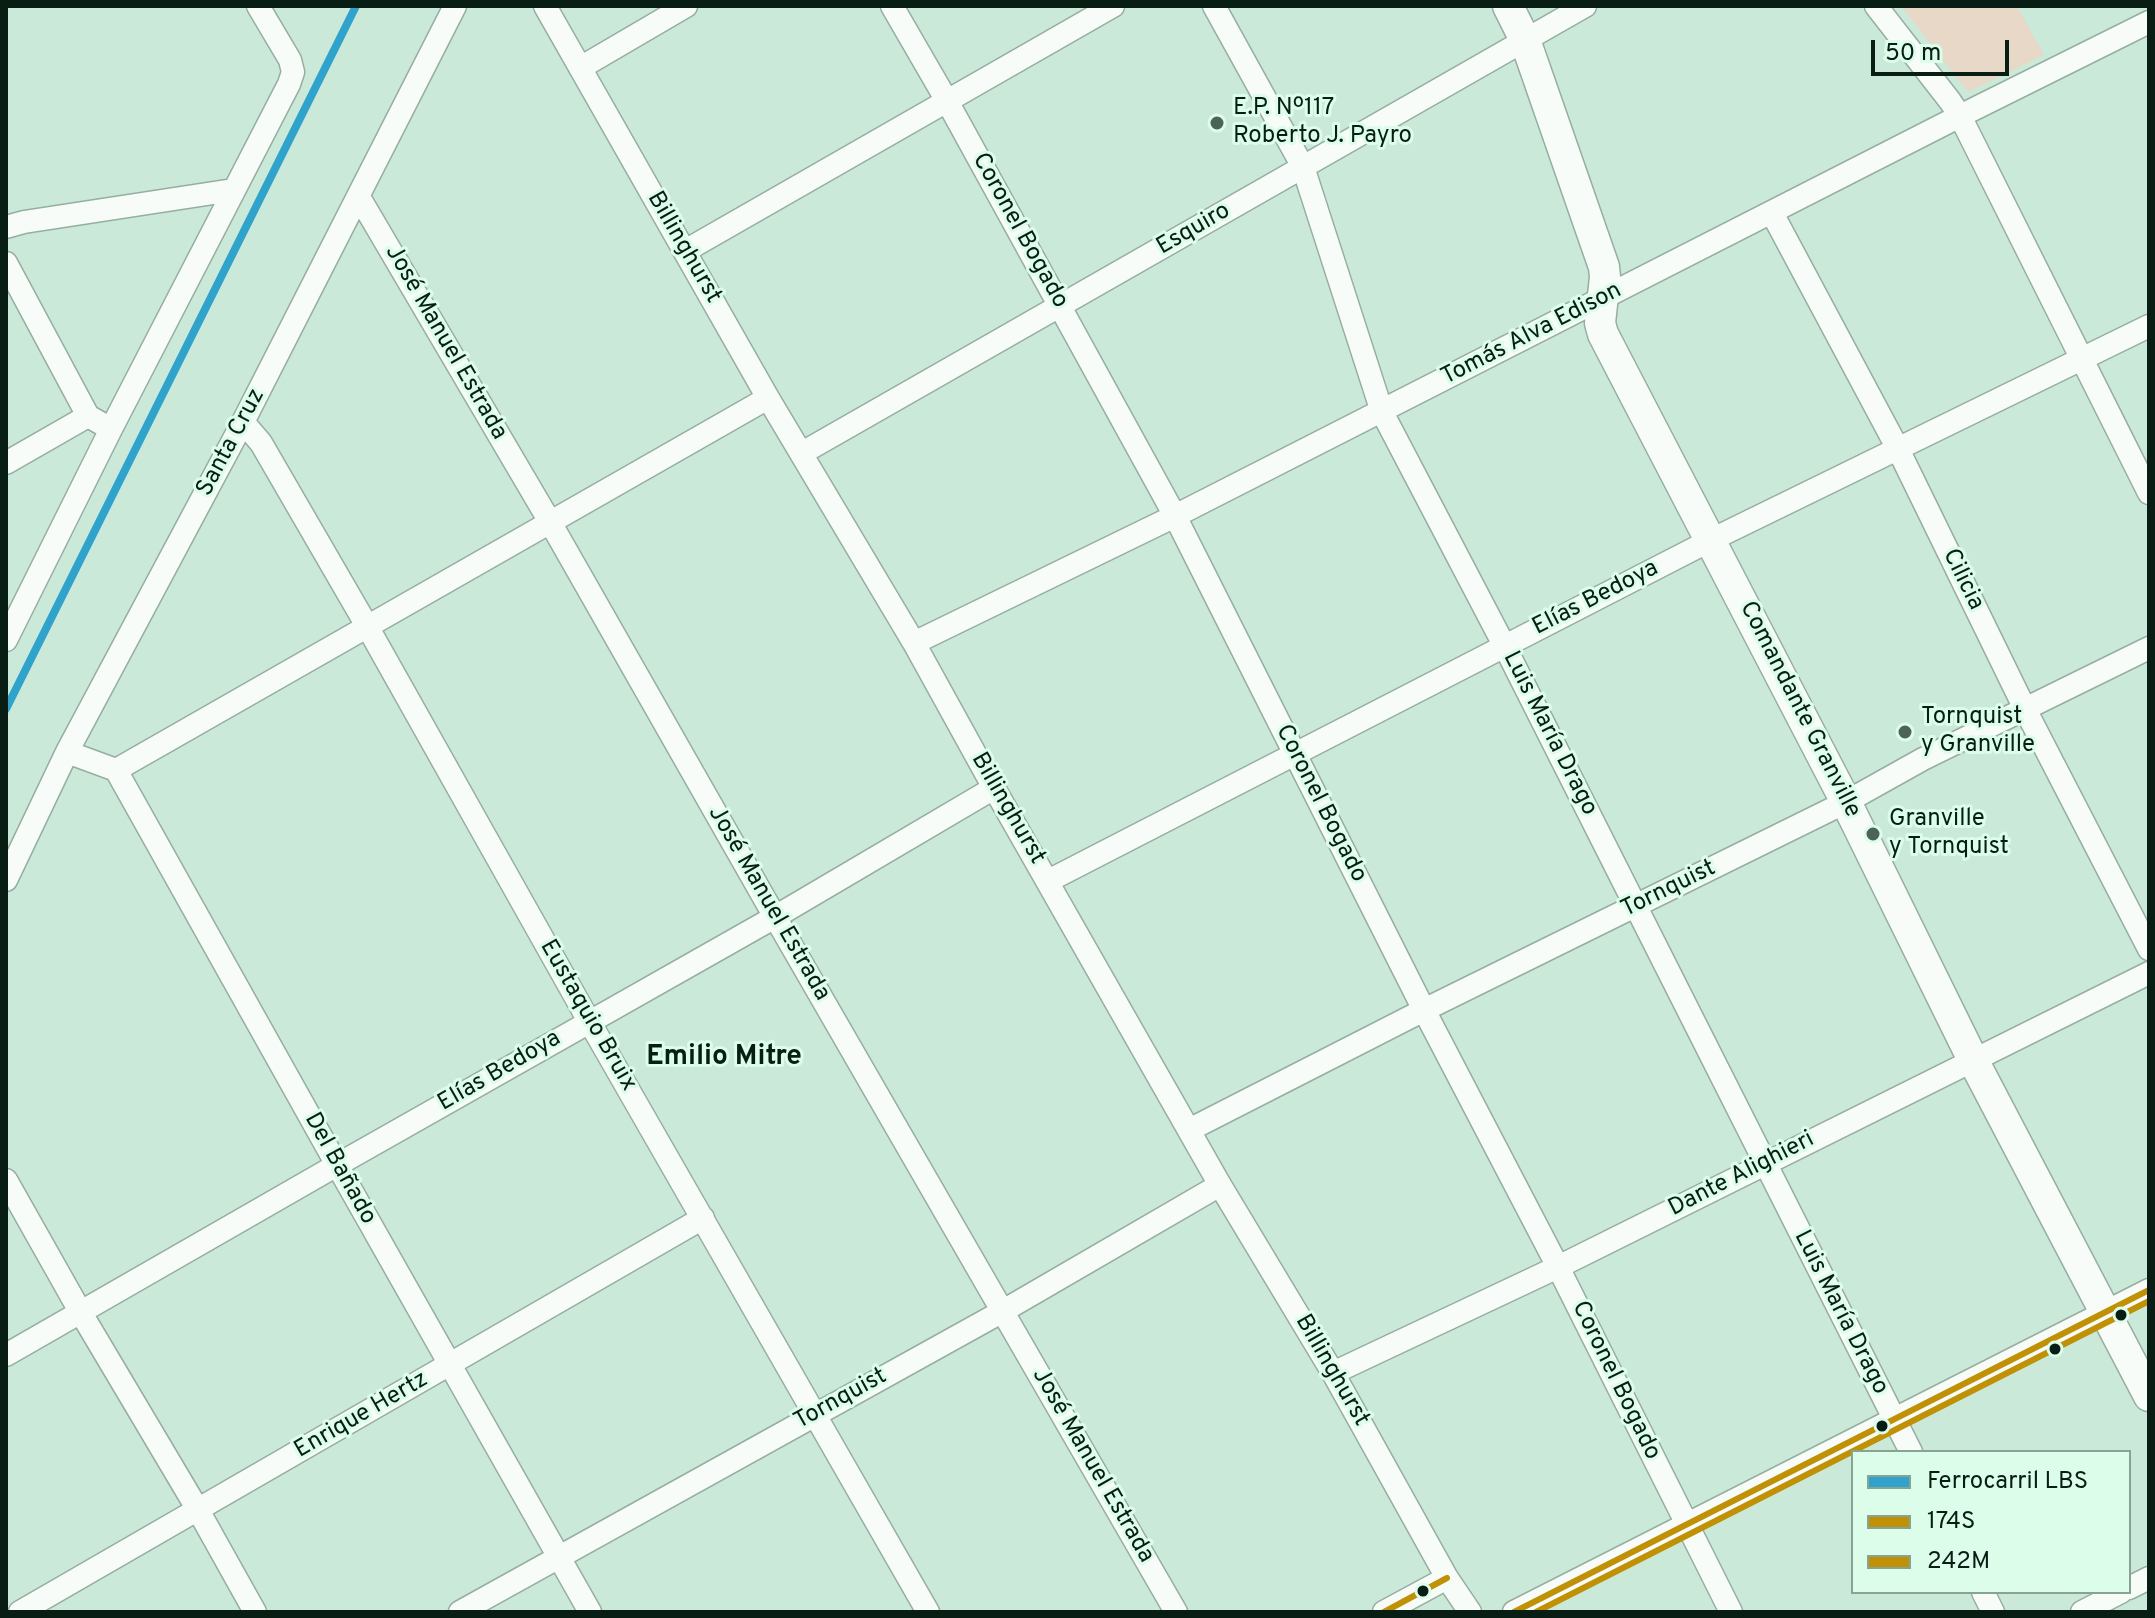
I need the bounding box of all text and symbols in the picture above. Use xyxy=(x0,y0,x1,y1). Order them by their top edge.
scale bar xyxy=(1875,24,2013,74)
text: 50 m xyxy=(1885,39,1941,69)
place label: E.P. Nº117 Roberto J. Payro xyxy=(1233,95,1412,151)
marker: E.P. Nº117 Roberto J. Payro xyxy=(1208,114,1226,132)
street label: Coronel Bogado xyxy=(964,148,1074,314)
street label: Billinghurst xyxy=(639,187,727,309)
street label: Esquiro xyxy=(1152,197,1236,263)
street label: José Manuel Estrada xyxy=(378,240,512,446)
street label: Tomás Alva Edison xyxy=(1437,277,1627,393)
street label: Santa Cruz xyxy=(192,384,272,502)
street label: Cilicia xyxy=(1935,545,1989,615)
street label: Elías Bedoya xyxy=(1528,555,1664,643)
street label: Comandante Granville xyxy=(1732,597,1866,823)
street label: Luis María Drago xyxy=(1495,647,1603,821)
place label: Tornquist y Granville xyxy=(1921,704,2035,760)
street label: Coronel Bogado xyxy=(1268,720,1372,888)
marker: Tornquist y Granville xyxy=(1896,723,1914,741)
street label: Billinghurst xyxy=(963,748,1051,870)
street label: José Manuel Estrada xyxy=(701,801,835,1007)
place label: Granville y Tornquist xyxy=(1889,806,2009,862)
marker: Granville y Tornquist xyxy=(1864,825,1882,843)
street label: Tornquist xyxy=(1617,855,1721,925)
street label: Eustaquio Bruix xyxy=(532,935,642,1097)
street label: Elías Bedoya xyxy=(433,1025,567,1119)
district label: Emilio Mitre xyxy=(646,1041,802,1075)
street label: Del Bañado xyxy=(297,1108,381,1230)
street label: Dante Alighieri xyxy=(1664,1126,1820,1224)
street label: Luis María Drago xyxy=(1786,1226,1894,1400)
street label: Coronel Bogado xyxy=(1564,1297,1666,1465)
unlabelled marker xyxy=(2113,1307,2129,1323)
street label: Billinghurst xyxy=(1287,1310,1375,1432)
unlabelled marker xyxy=(2047,1341,2063,1357)
street label: Tornquist xyxy=(790,1363,892,1437)
street label: José Manuel Estrada xyxy=(1025,1363,1159,1569)
street label: Enrique Hertz xyxy=(290,1366,434,1466)
unlabelled marker xyxy=(1874,1418,1890,1434)
legend xyxy=(1851,1450,2131,1594)
text: Ferrocarril LBS xyxy=(1927,1467,2088,1497)
text: 174S xyxy=(1927,1507,1975,1537)
text: 242M xyxy=(1927,1547,1990,1577)
unlabelled marker xyxy=(1415,1583,1431,1599)

